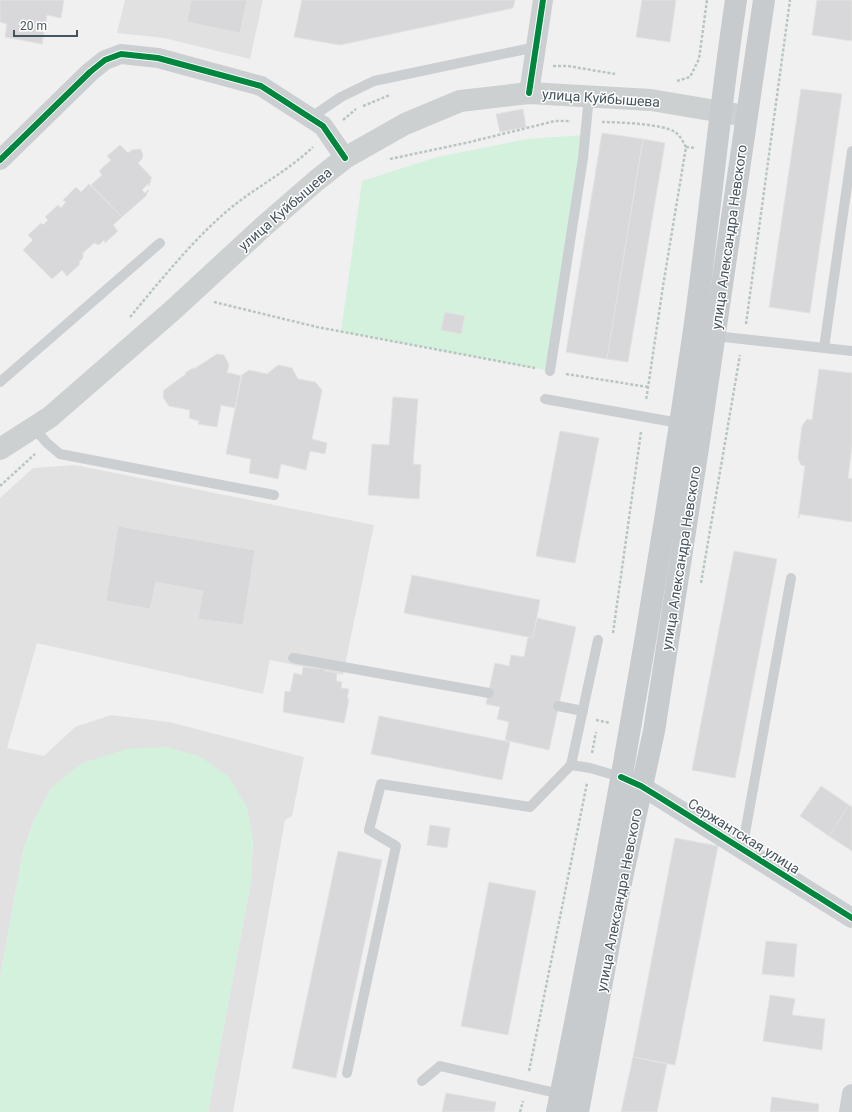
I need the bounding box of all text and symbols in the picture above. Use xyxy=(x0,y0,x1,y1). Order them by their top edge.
scale bar xyxy=(14,12,77,38)
text: 20 m xyxy=(20,19,47,33)
street label: улица Куйбышева xyxy=(541,86,661,110)
street label: улица Александра Невского xyxy=(708,144,750,330)
street label: улица Куйбышева xyxy=(235,164,335,254)
street label: улица Александра Невского xyxy=(659,465,703,651)
street label: Сержантская улица xyxy=(685,795,803,877)
street label: улица Александра Невского xyxy=(593,807,645,993)

